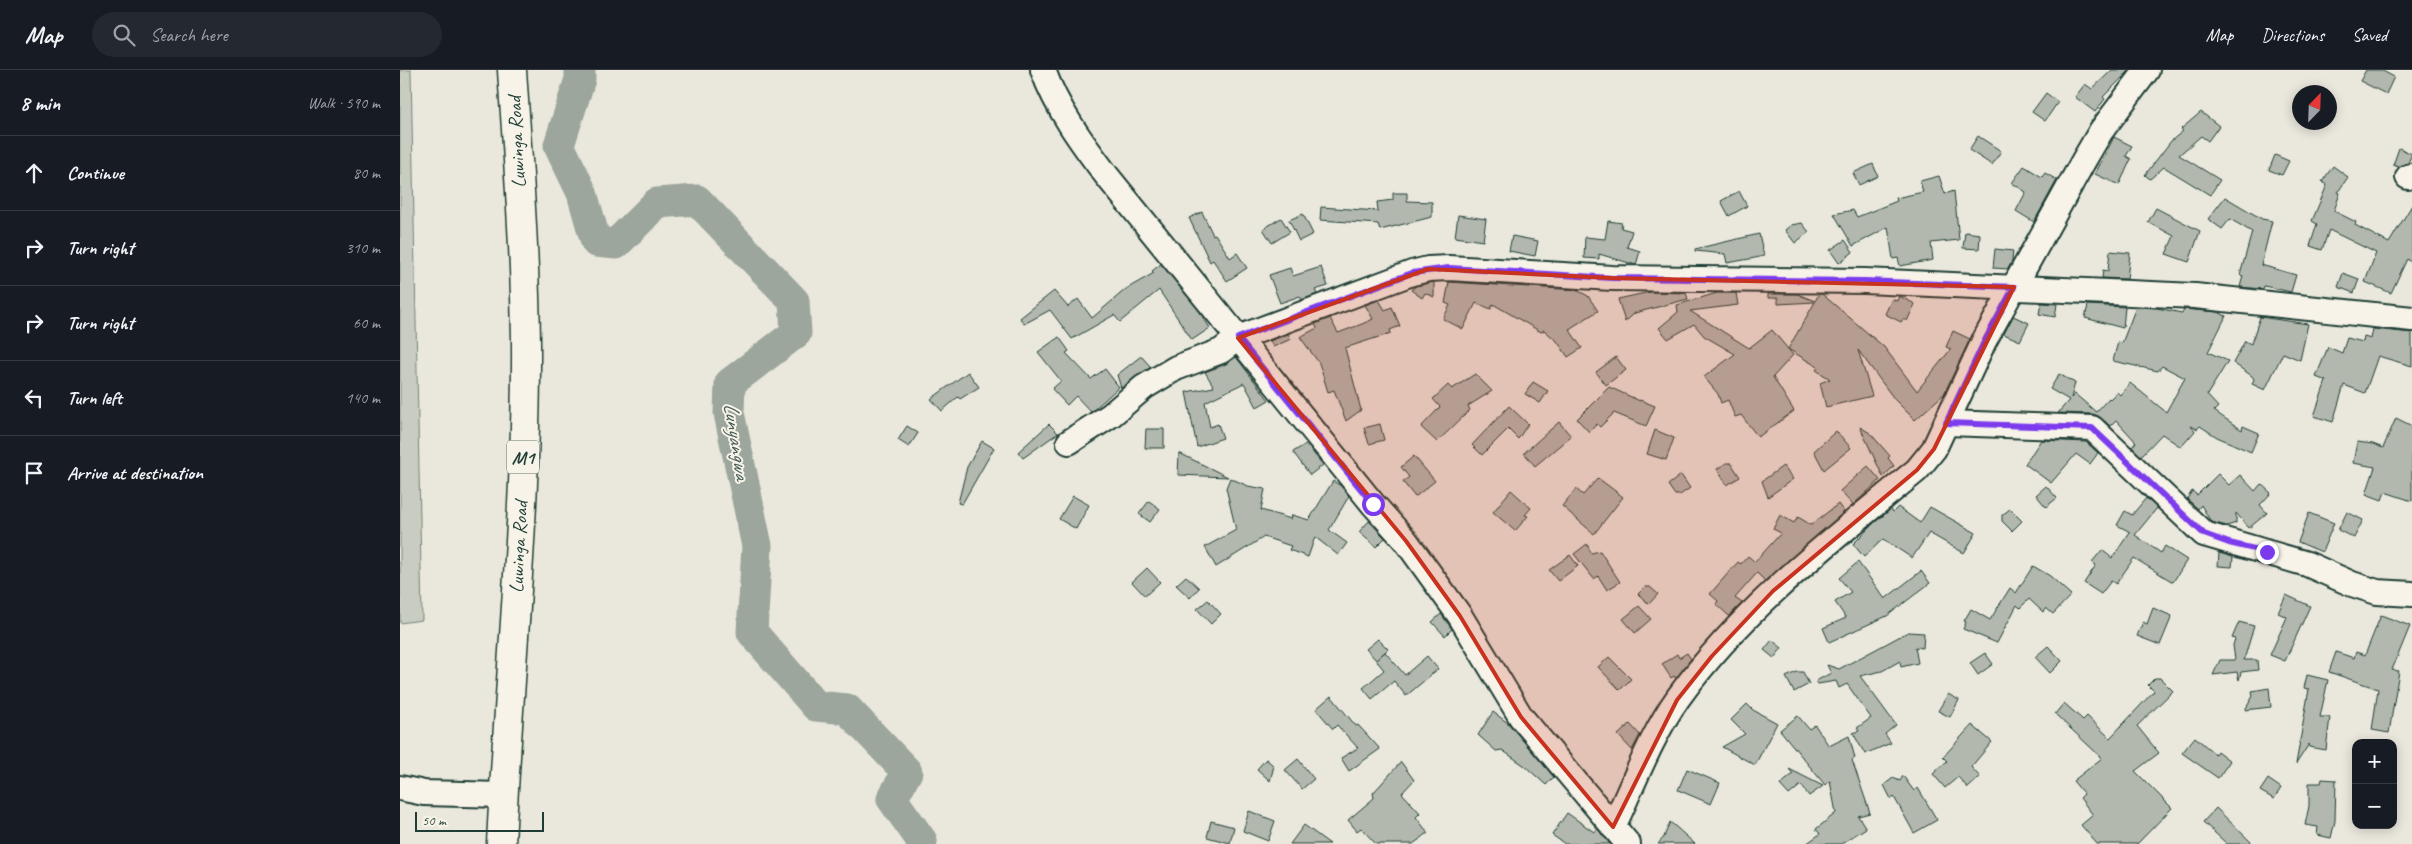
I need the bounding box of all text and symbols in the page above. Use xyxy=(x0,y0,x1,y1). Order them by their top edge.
search box xyxy=(92,12,442,57)
text: Map xyxy=(25,20,62,50)
icon: search xyxy=(110,21,138,49)
text: Search here xyxy=(150,23,228,47)
text: Map xyxy=(2206,24,2233,46)
text: Directions xyxy=(2261,24,2324,46)
text: Saved xyxy=(2352,24,2387,46)
north arrow xyxy=(2292,85,2337,130)
text: 8 min xyxy=(20,90,60,116)
street label: Luwinga Road xyxy=(501,92,531,188)
text: Walk · 590 m xyxy=(308,93,380,113)
icon: ahead xyxy=(20,159,48,187)
text: Continue xyxy=(67,161,124,185)
text: 80 m xyxy=(353,163,380,183)
icon: right xyxy=(20,234,48,262)
text: Turn right xyxy=(67,236,134,260)
text: 310 m xyxy=(346,238,380,258)
icon: right xyxy=(20,309,48,337)
text: Turn right xyxy=(67,311,134,335)
text: 60 m xyxy=(353,313,380,333)
icon: left xyxy=(20,384,48,412)
text: Turn left xyxy=(67,386,122,410)
text: 140 m xyxy=(346,388,380,408)
water label: Lunyangwa xyxy=(718,401,756,484)
road number: M1 xyxy=(507,441,539,474)
icon: arrive xyxy=(20,459,48,487)
text: Arrive at destination xyxy=(67,461,203,485)
route start xyxy=(1362,493,1385,516)
street label: Luwinga Road xyxy=(504,497,534,594)
route end xyxy=(2256,541,2279,564)
map controls xyxy=(2352,739,2397,829)
button: + xyxy=(2352,739,2397,784)
button: − xyxy=(2352,784,2397,829)
scale bar xyxy=(415,809,544,832)
text: 50 m xyxy=(422,812,446,829)

